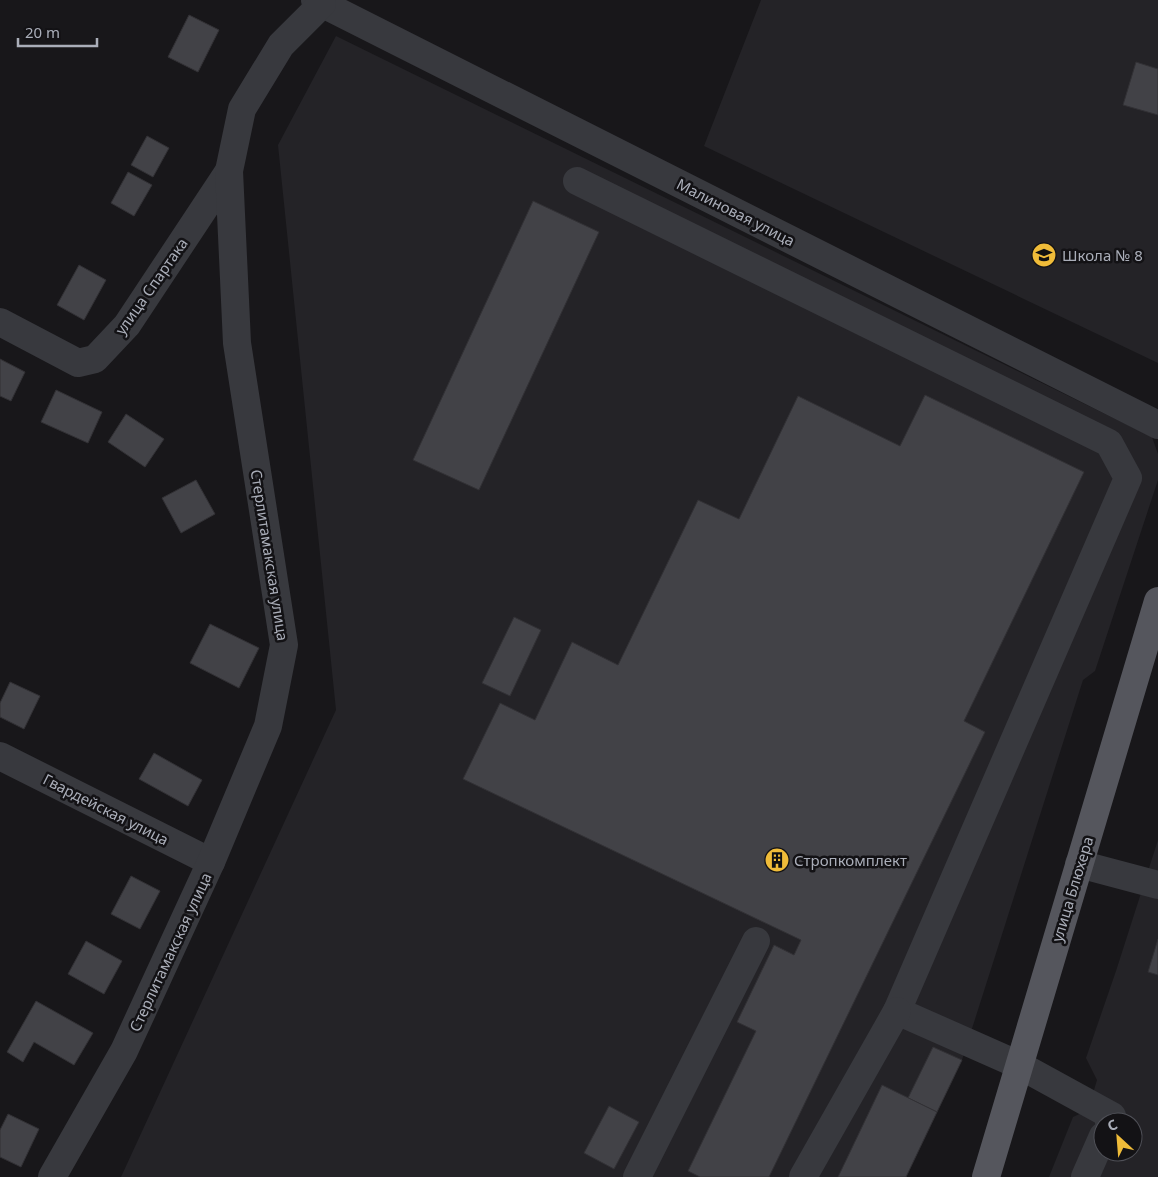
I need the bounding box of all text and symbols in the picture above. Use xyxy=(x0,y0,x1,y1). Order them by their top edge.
scale bar xyxy=(18,15,96,47)
text: 20 m xyxy=(25,22,60,42)
street label: Малиновая улица xyxy=(674,174,798,250)
street label: улица Спартака xyxy=(110,234,192,338)
school or university icon: Школа № 8 xyxy=(1031,242,1057,268)
place label: Школа № 8 xyxy=(1062,245,1143,265)
street label: Стерлитамакская улица xyxy=(247,468,293,642)
street label: Гвардейская улица xyxy=(40,769,172,849)
street label: улица Блюхера xyxy=(1046,834,1098,944)
building icon: Стропкомплект xyxy=(764,847,790,873)
place label: Стропкомплект xyxy=(794,850,907,870)
street label: Стерлитамакская улица xyxy=(124,869,216,1035)
north arrow xyxy=(1093,1112,1143,1162)
text: С xyxy=(1104,1114,1120,1135)

